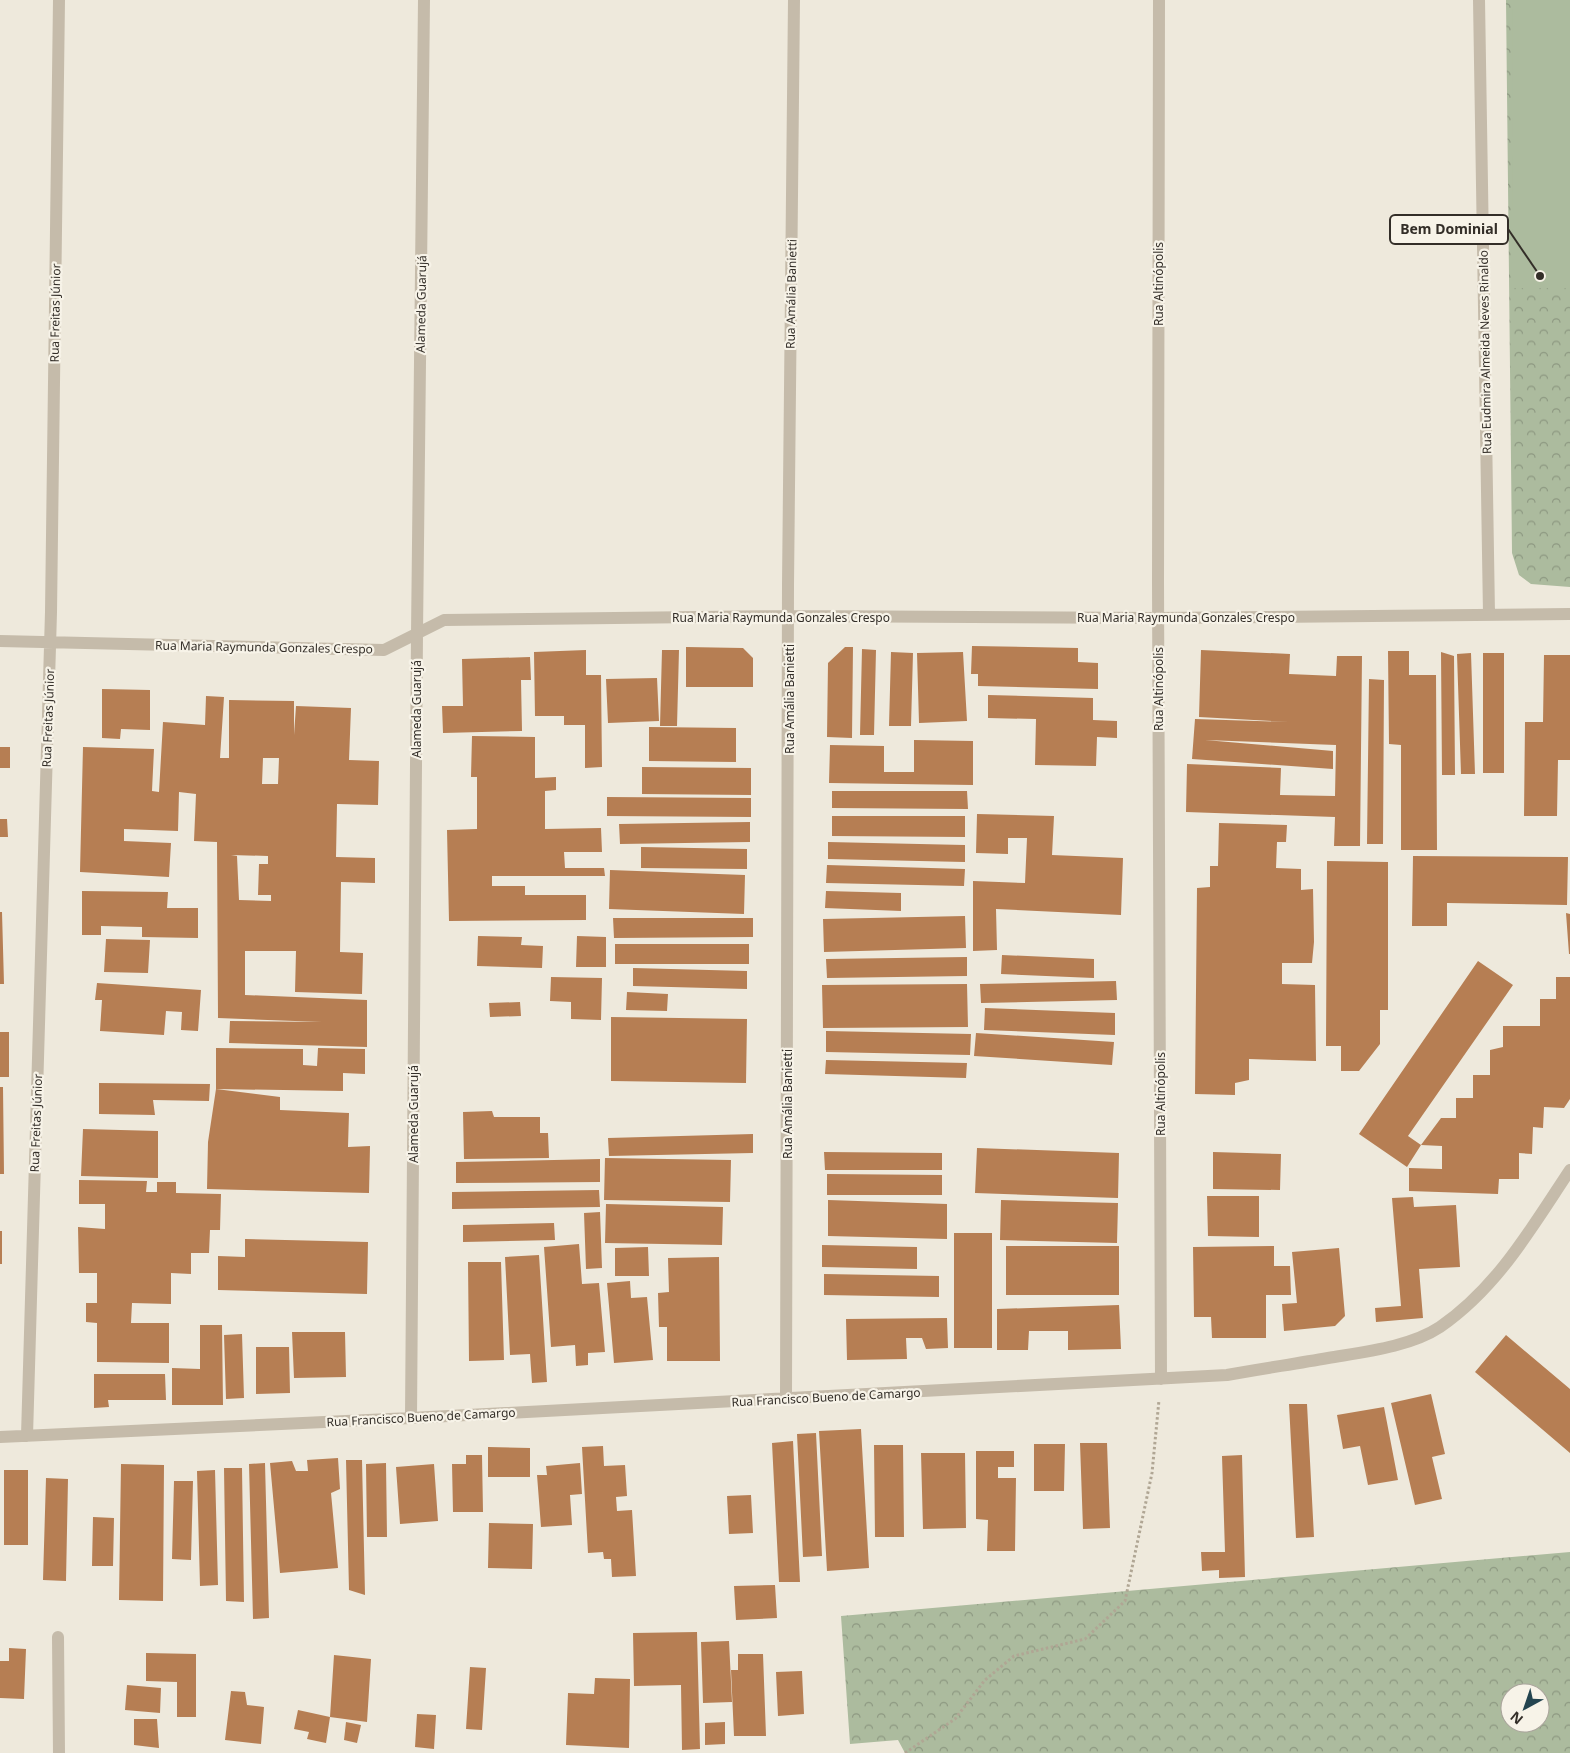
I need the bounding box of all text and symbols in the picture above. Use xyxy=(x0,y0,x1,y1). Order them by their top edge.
callout: Bem Dominial xyxy=(1390,215,1508,244)
text: Bem Dominial xyxy=(1400,219,1498,238)
street label: Rua Amália Banietti xyxy=(782,239,800,349)
street label: Rua Altinópolis xyxy=(1150,242,1167,326)
street label: Rua Eudmira Almeida Neves Rinaldo xyxy=(1475,250,1495,454)
street label: Alameda Guarujá xyxy=(412,255,430,353)
street label: Rua Freitas Júnior xyxy=(46,263,64,363)
street label: Rua Maria Raymunda Gonzales Crespo xyxy=(672,609,890,626)
street label: Rua Maria Raymunda Gonzales Crespo xyxy=(1077,609,1295,626)
street label: Rua Maria Raymunda Gonzales Crespo xyxy=(155,637,373,657)
street label: Rua Amália Banietti xyxy=(781,644,798,754)
street label: Rua Altinópolis xyxy=(1150,647,1167,731)
street label: Alameda Guarujá xyxy=(408,660,425,758)
street label: Rua Freitas Júnior xyxy=(38,668,58,768)
street label: Rua Amália Banietti xyxy=(779,1049,796,1159)
street label: Rua Altinópolis xyxy=(1152,1052,1169,1136)
street label: Alameda Guarujá xyxy=(405,1065,422,1163)
street label: Rua Freitas Júnior xyxy=(26,1073,46,1173)
street label: Rua Francisco Bueno de Camargo xyxy=(731,1384,921,1410)
street label: Rua Francisco Bueno de Camargo xyxy=(326,1404,516,1430)
north arrow xyxy=(1500,1683,1550,1733)
text: N xyxy=(1506,1707,1527,1729)

